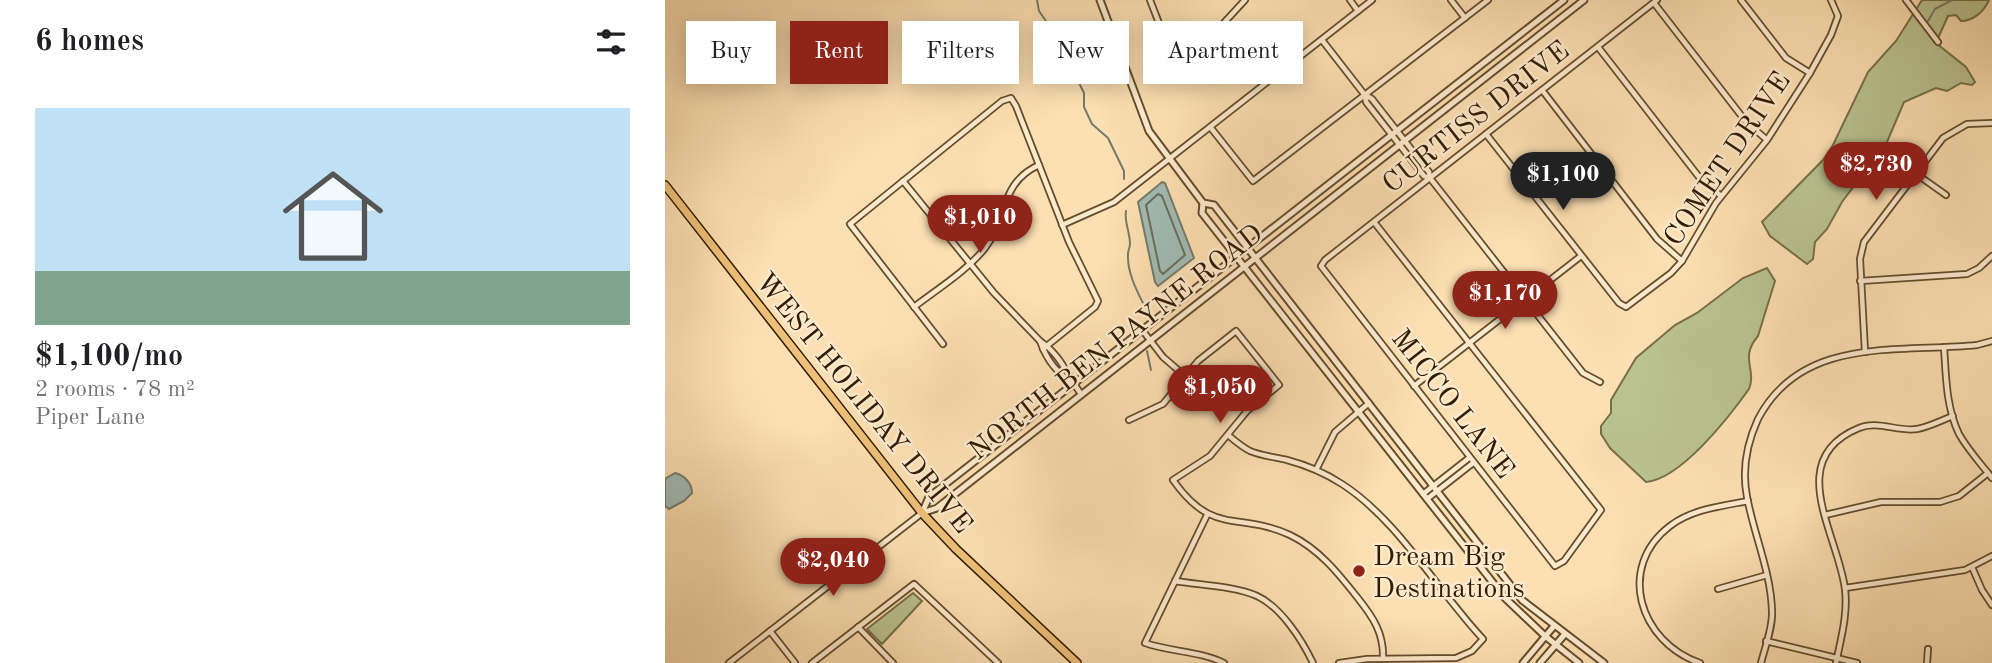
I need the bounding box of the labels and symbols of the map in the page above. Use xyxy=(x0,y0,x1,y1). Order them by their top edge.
street label: CURTISS DRIVE xyxy=(1378,37,1575,200)
street label: COMET DRIVE xyxy=(1660,68,1797,252)
pin: $2,730 xyxy=(1819,142,1933,202)
pin: $1,100 xyxy=(1506,152,1620,212)
pin: $1,010 xyxy=(923,196,1037,255)
street label: NORTH BEN PAYNE ROAD xyxy=(965,220,1269,467)
street label: WEST HOLIDAY DRIVE xyxy=(749,268,976,539)
pin: $1,170 xyxy=(1448,272,1562,331)
street label: MICCO LANE xyxy=(1385,325,1518,485)
pin: $1,050 xyxy=(1163,366,1277,425)
pin: $2,040 xyxy=(776,538,890,598)
place label: Dream Big Destinations xyxy=(1373,544,1525,604)
marker: Dream Big Destinations xyxy=(1351,563,1367,579)

